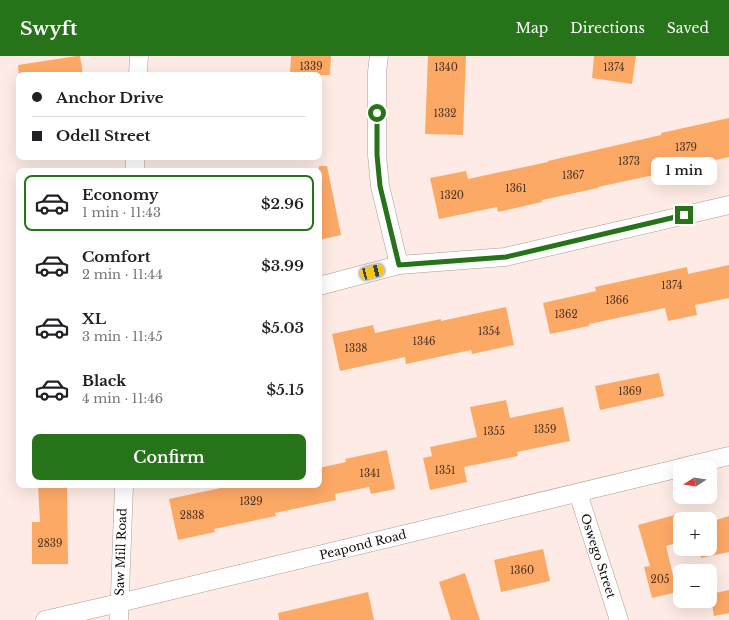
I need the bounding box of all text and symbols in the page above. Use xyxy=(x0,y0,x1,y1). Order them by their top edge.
text: Swyft xyxy=(20,17,77,40)
text: Map xyxy=(516,19,548,37)
text: Directions xyxy=(570,19,645,37)
text: Saved xyxy=(667,19,709,37)
house number: 1339 xyxy=(299,60,323,73)
house number: 1340 xyxy=(434,61,458,74)
house number: 1374 xyxy=(603,61,625,74)
text: Anchor Drive xyxy=(56,88,164,107)
route start xyxy=(368,104,386,122)
house number: 1332 xyxy=(434,107,456,120)
text: Odell Street xyxy=(56,126,150,145)
house number: 1379 xyxy=(675,141,697,154)
house number: 1373 xyxy=(618,155,640,168)
callout: 1 min xyxy=(651,157,717,185)
text: 1 min xyxy=(665,162,703,179)
house number: 1367 xyxy=(562,169,585,182)
house number: 1361 xyxy=(505,182,527,195)
icon: car xyxy=(34,185,70,221)
text: Economy xyxy=(82,185,159,204)
house number: 1320 xyxy=(440,189,464,202)
text: $2.96 xyxy=(261,194,304,213)
text: 1 min · 11:43 xyxy=(82,204,161,221)
route end xyxy=(675,206,693,224)
icon: car xyxy=(34,247,70,283)
text: Comfort xyxy=(82,247,150,266)
text: $3.99 xyxy=(261,256,304,275)
car xyxy=(359,263,385,281)
text: 2 min · 11:44 xyxy=(82,266,163,283)
house number: 1374 xyxy=(661,279,683,292)
house number: 1366 xyxy=(605,294,629,307)
house number: 1362 xyxy=(554,308,578,321)
icon: car xyxy=(34,309,70,345)
text: XL xyxy=(82,309,106,328)
text: $5.03 xyxy=(261,318,304,337)
house number: 1354 xyxy=(478,325,500,338)
text: 3 min · 11:45 xyxy=(82,328,163,345)
house number: 1346 xyxy=(413,335,435,348)
house number: 1338 xyxy=(345,342,367,355)
icon: car xyxy=(34,371,70,407)
text: Black xyxy=(82,371,126,390)
text: $5.15 xyxy=(266,380,304,399)
house number: 1369 xyxy=(618,385,642,398)
text: 4 min · 11:46 xyxy=(82,390,163,407)
house number: 1359 xyxy=(534,423,556,436)
house number: 1355 xyxy=(483,425,505,438)
button: Confirm xyxy=(32,434,306,480)
north arrow xyxy=(673,460,717,504)
map controls xyxy=(673,460,717,608)
house number: 1351 xyxy=(435,464,455,477)
house number: 1341 xyxy=(360,467,380,480)
house number: 1329 xyxy=(239,495,263,508)
street label: Saw Mill Road xyxy=(111,508,130,596)
house number: 2838 xyxy=(180,509,204,522)
street label: Oswego Street xyxy=(578,512,619,600)
button: + xyxy=(673,512,717,556)
street label: Peapond Road xyxy=(318,526,408,563)
house number: 2839 xyxy=(38,537,62,550)
house number: 1360 xyxy=(510,564,534,577)
button: − xyxy=(673,564,717,608)
house number: 205 xyxy=(651,573,670,586)

